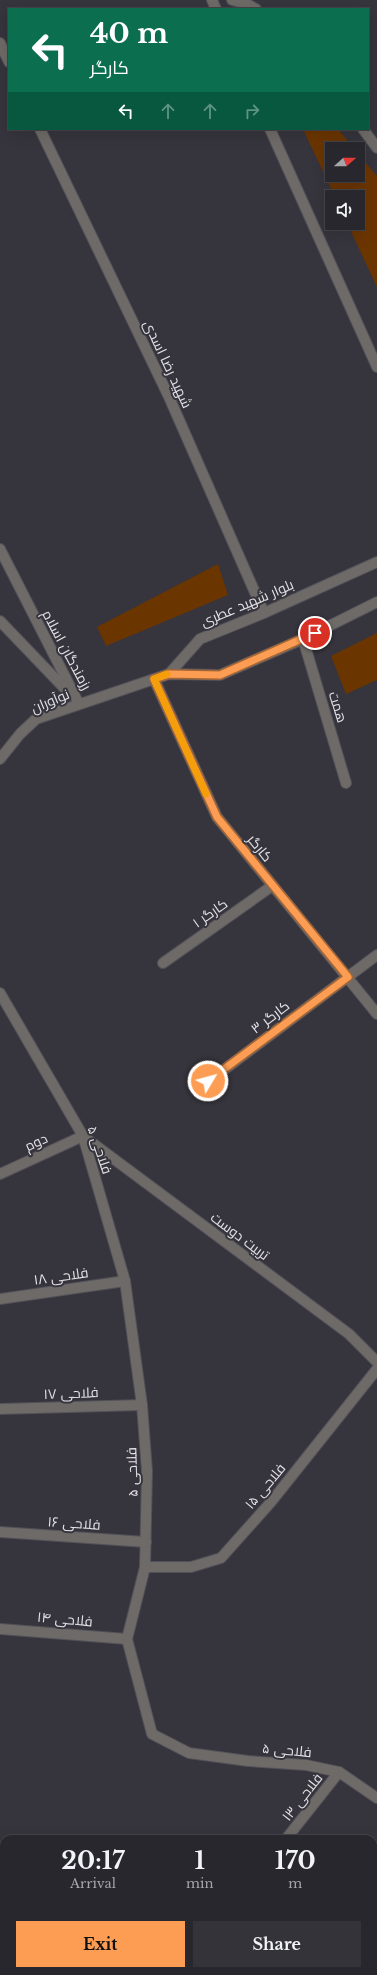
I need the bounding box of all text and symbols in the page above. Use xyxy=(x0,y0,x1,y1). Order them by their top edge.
text: 40 m xyxy=(90,16,168,51)
icon: left xyxy=(24,24,76,76)
text: کارگر xyxy=(90,57,129,79)
icon: left xyxy=(115,100,137,122)
icon: ahead xyxy=(157,100,179,122)
icon: ahead xyxy=(199,100,221,122)
icon: right xyxy=(241,100,263,122)
north arrow xyxy=(325,142,365,182)
map controls xyxy=(325,142,365,230)
button: sound xyxy=(325,190,365,230)
street label: شهید رضا اسدی xyxy=(140,317,196,411)
street label: بلوار شهید عطری xyxy=(198,575,296,631)
street label: رزمندگان اسلام xyxy=(37,607,96,694)
pin xyxy=(298,616,332,650)
icon: arrive xyxy=(304,622,326,644)
street label: نوآوران xyxy=(28,685,72,717)
street label: همت xyxy=(325,689,351,725)
street label: کارگر xyxy=(243,830,277,865)
street label: کارگر ۱ xyxy=(189,895,231,931)
street label: کارگر ۳ xyxy=(247,997,293,1037)
position arrow xyxy=(187,1060,229,1102)
street label: فلاحی ۵ xyxy=(83,1124,117,1176)
street label: دوم xyxy=(22,1129,51,1156)
street label: تربیت دوست xyxy=(207,1208,273,1264)
street label: فلاحی ۱۸ xyxy=(32,1263,90,1289)
street label: فلاحی ۱۷ xyxy=(43,1383,99,1403)
street label: فلاحی ۵ xyxy=(122,1447,142,1497)
street label: فلاحی ۱۵ xyxy=(241,1460,289,1512)
street label: فلاحی ۱۶ xyxy=(47,1512,101,1534)
street label: فلاحی ۱۴ xyxy=(36,1608,94,1630)
street label: فلاحی ۵ xyxy=(261,1739,313,1761)
street label: فلاحی ۱۳ xyxy=(278,1769,326,1825)
text: 20:17 xyxy=(61,1846,125,1875)
text: 1 xyxy=(194,1846,205,1875)
text: 170 xyxy=(275,1846,316,1875)
text: Arrival xyxy=(70,1875,116,1892)
text: min xyxy=(186,1875,213,1892)
text: m xyxy=(288,1875,302,1892)
button: Exit xyxy=(16,1921,185,1967)
button: Share xyxy=(193,1921,361,1967)

